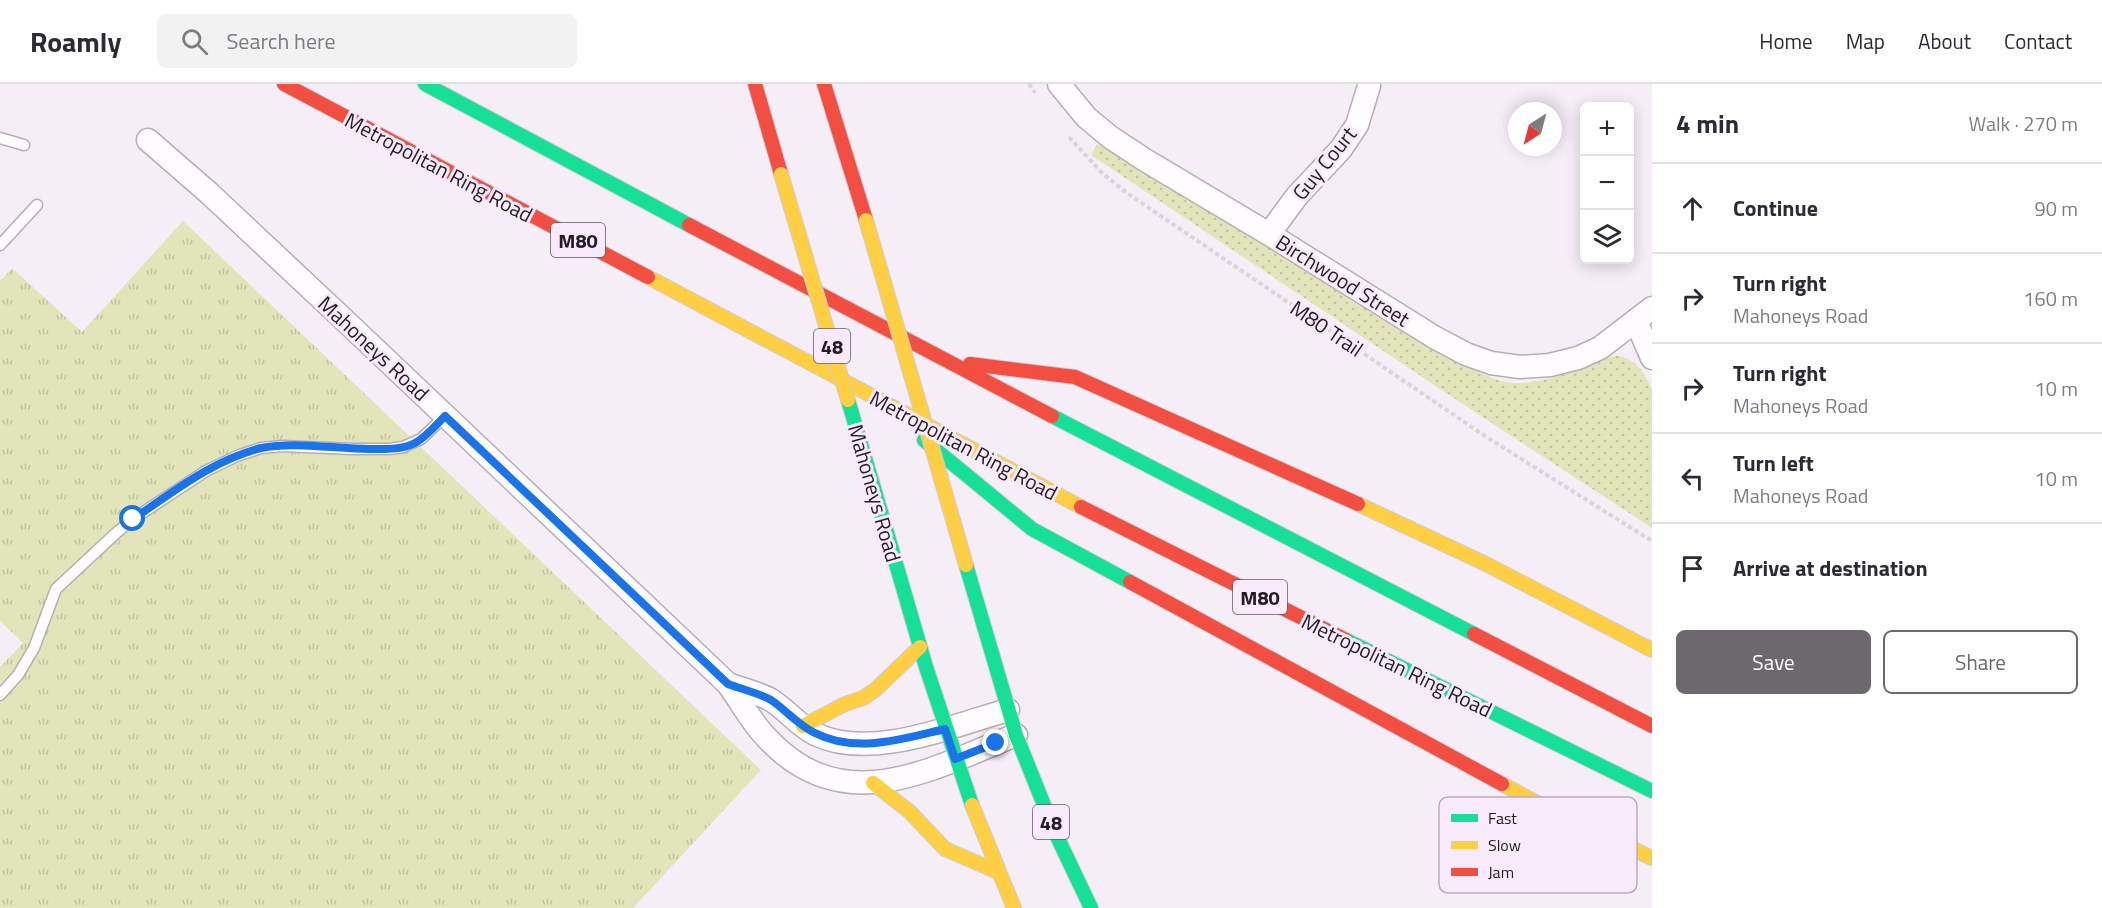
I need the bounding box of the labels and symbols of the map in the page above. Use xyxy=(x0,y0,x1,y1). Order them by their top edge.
north arrow xyxy=(1508,102,1562,156)
street label: Metropolitan Ring Road xyxy=(339,104,539,230)
street label: Guy Court xyxy=(1284,119,1364,207)
road number: M80 xyxy=(551,223,605,257)
street label: Birchwood Street xyxy=(1270,226,1417,334)
street label: Mahoneys Road xyxy=(311,288,437,408)
street label: M80 Trail xyxy=(1284,292,1370,364)
road number: 48 xyxy=(814,329,850,363)
street label: Metropolitan Ring Road xyxy=(864,382,1064,508)
street label: Mahoneys Road xyxy=(840,420,910,566)
route start xyxy=(119,505,145,531)
road number: M80 xyxy=(1233,580,1287,614)
street label: Metropolitan Ring Road xyxy=(1296,605,1498,725)
route end xyxy=(982,729,1008,755)
legend xyxy=(1439,797,1637,893)
road number: 48 xyxy=(1033,805,1069,839)
text: Fast xyxy=(1488,806,1517,830)
text: Slow xyxy=(1488,833,1521,857)
text: Jam xyxy=(1488,860,1514,884)

